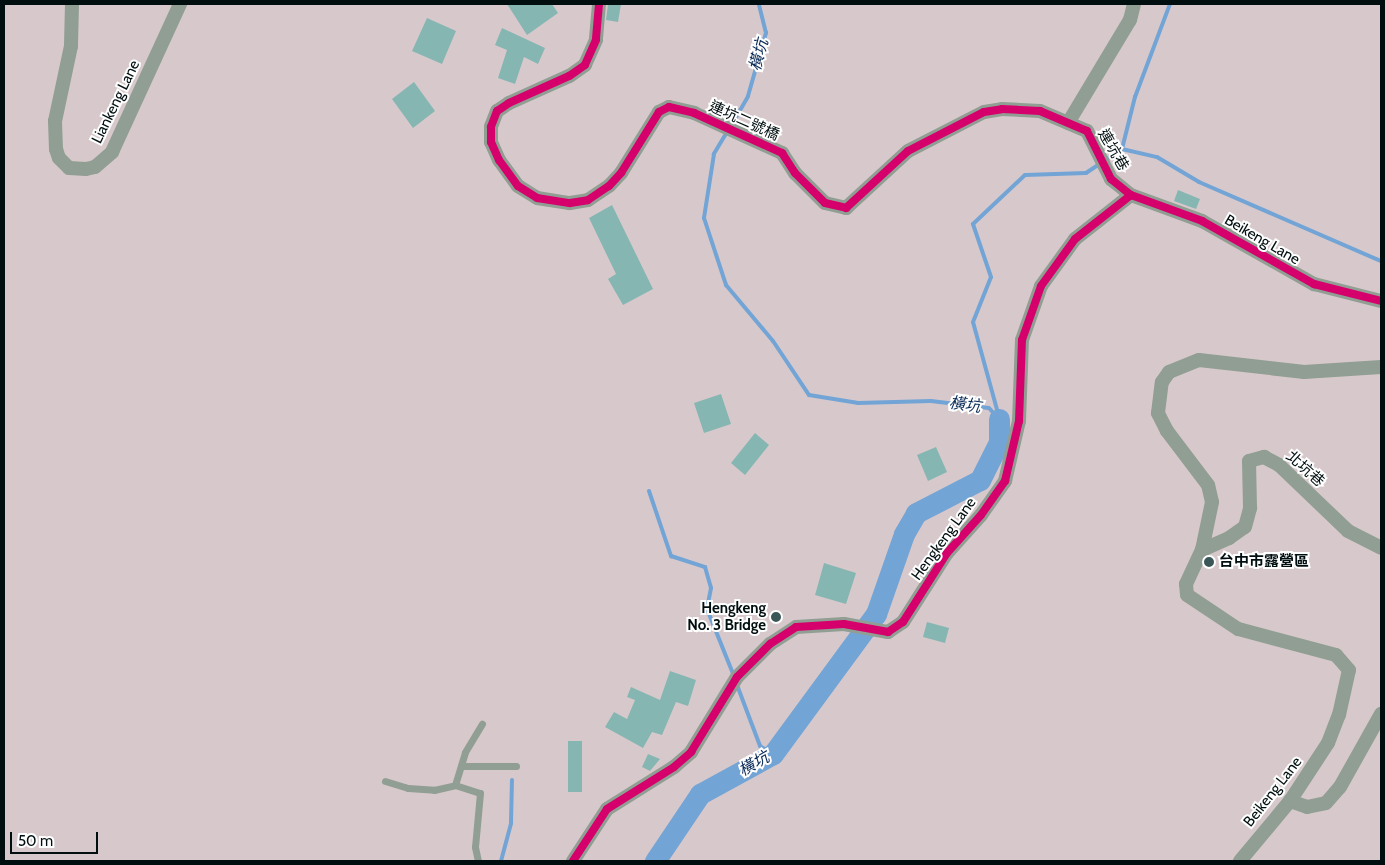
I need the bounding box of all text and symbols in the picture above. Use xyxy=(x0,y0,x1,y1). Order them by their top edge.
water label: 橫坑 xyxy=(746,37,772,73)
street label: Liankeng Lane xyxy=(88,57,144,147)
street label: 連坑二號橋 xyxy=(706,98,782,144)
street label: 連坑巷 xyxy=(1094,126,1132,174)
street label: Beikeng Lane xyxy=(1221,211,1303,269)
water label: 橫坑 xyxy=(948,393,982,417)
street label: 北坑巷 xyxy=(1282,447,1328,491)
street label: Hengkeng Lane xyxy=(908,494,980,584)
place label: 台中市露營區 xyxy=(1219,553,1309,571)
marker: 台中市露營區 xyxy=(1203,556,1215,568)
place label: Hengkeng No. 3 Bridge xyxy=(687,599,766,634)
marker: Hengkeng No. 3 Bridge xyxy=(770,611,782,623)
water label: 橫坑 xyxy=(735,748,773,780)
street label: Beikeng Lane xyxy=(1240,753,1306,831)
scale bar xyxy=(12,822,100,854)
text: 50 m xyxy=(18,832,53,850)

